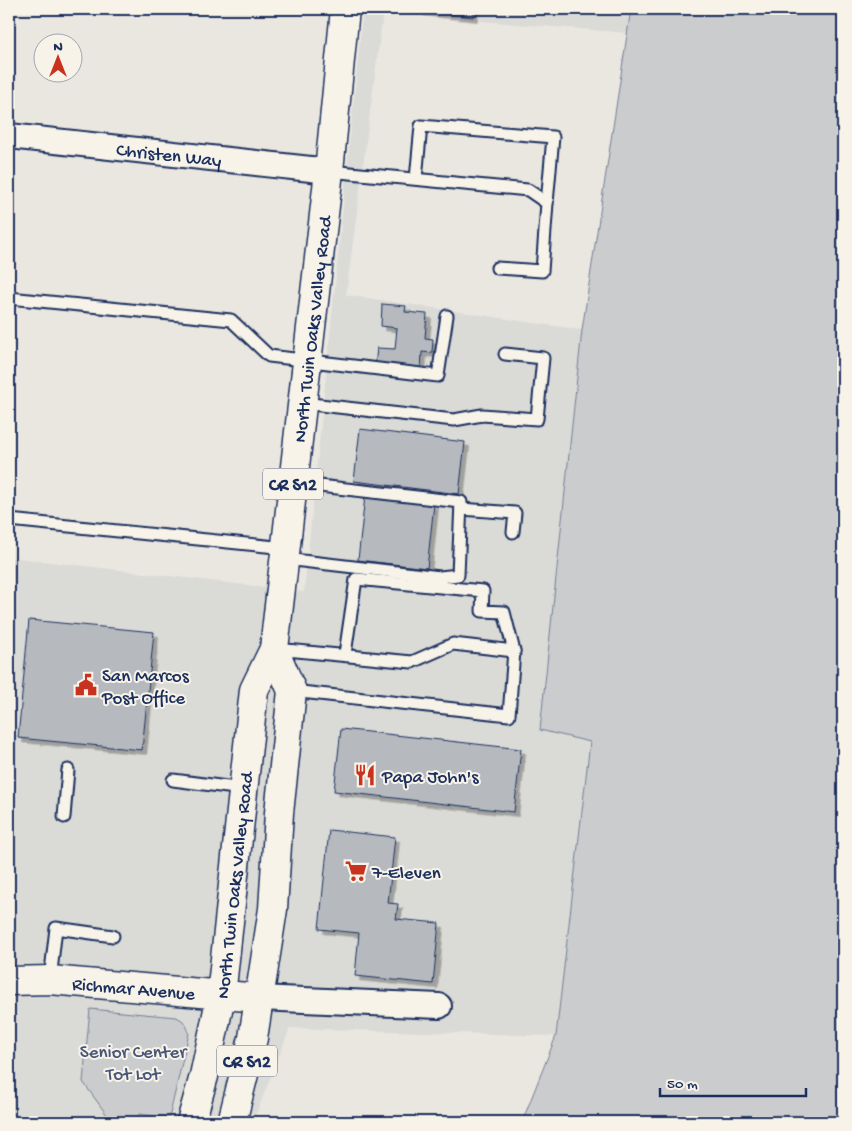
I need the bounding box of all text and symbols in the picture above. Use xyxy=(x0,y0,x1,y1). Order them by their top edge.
north arrow xyxy=(32,32,82,82)
text: N xyxy=(53,39,63,56)
street label: Christen Way xyxy=(115,140,223,174)
street label: North Twin Oaks Valley Road xyxy=(290,213,339,444)
road number: CR S12 xyxy=(263,468,323,499)
place label: San Marcos Post Office xyxy=(101,666,190,711)
public building icon: San Marcos Post Office xyxy=(73,672,99,698)
restaurant icon: Papa John's xyxy=(352,762,378,788)
place label: Papa John's xyxy=(381,767,479,790)
street label: North Twin Oaks Valley Road xyxy=(213,769,260,1000)
supermarket icon: 7-Eleven xyxy=(343,858,369,884)
place label: 7-Eleven xyxy=(371,863,441,886)
street label: Richmar Avenue xyxy=(71,974,196,1007)
park label: Senior Center Tot Lot xyxy=(80,1042,188,1087)
road number: CR S12 xyxy=(217,1046,277,1076)
scale bar xyxy=(660,1066,806,1098)
text: 50 m xyxy=(667,1076,698,1094)

